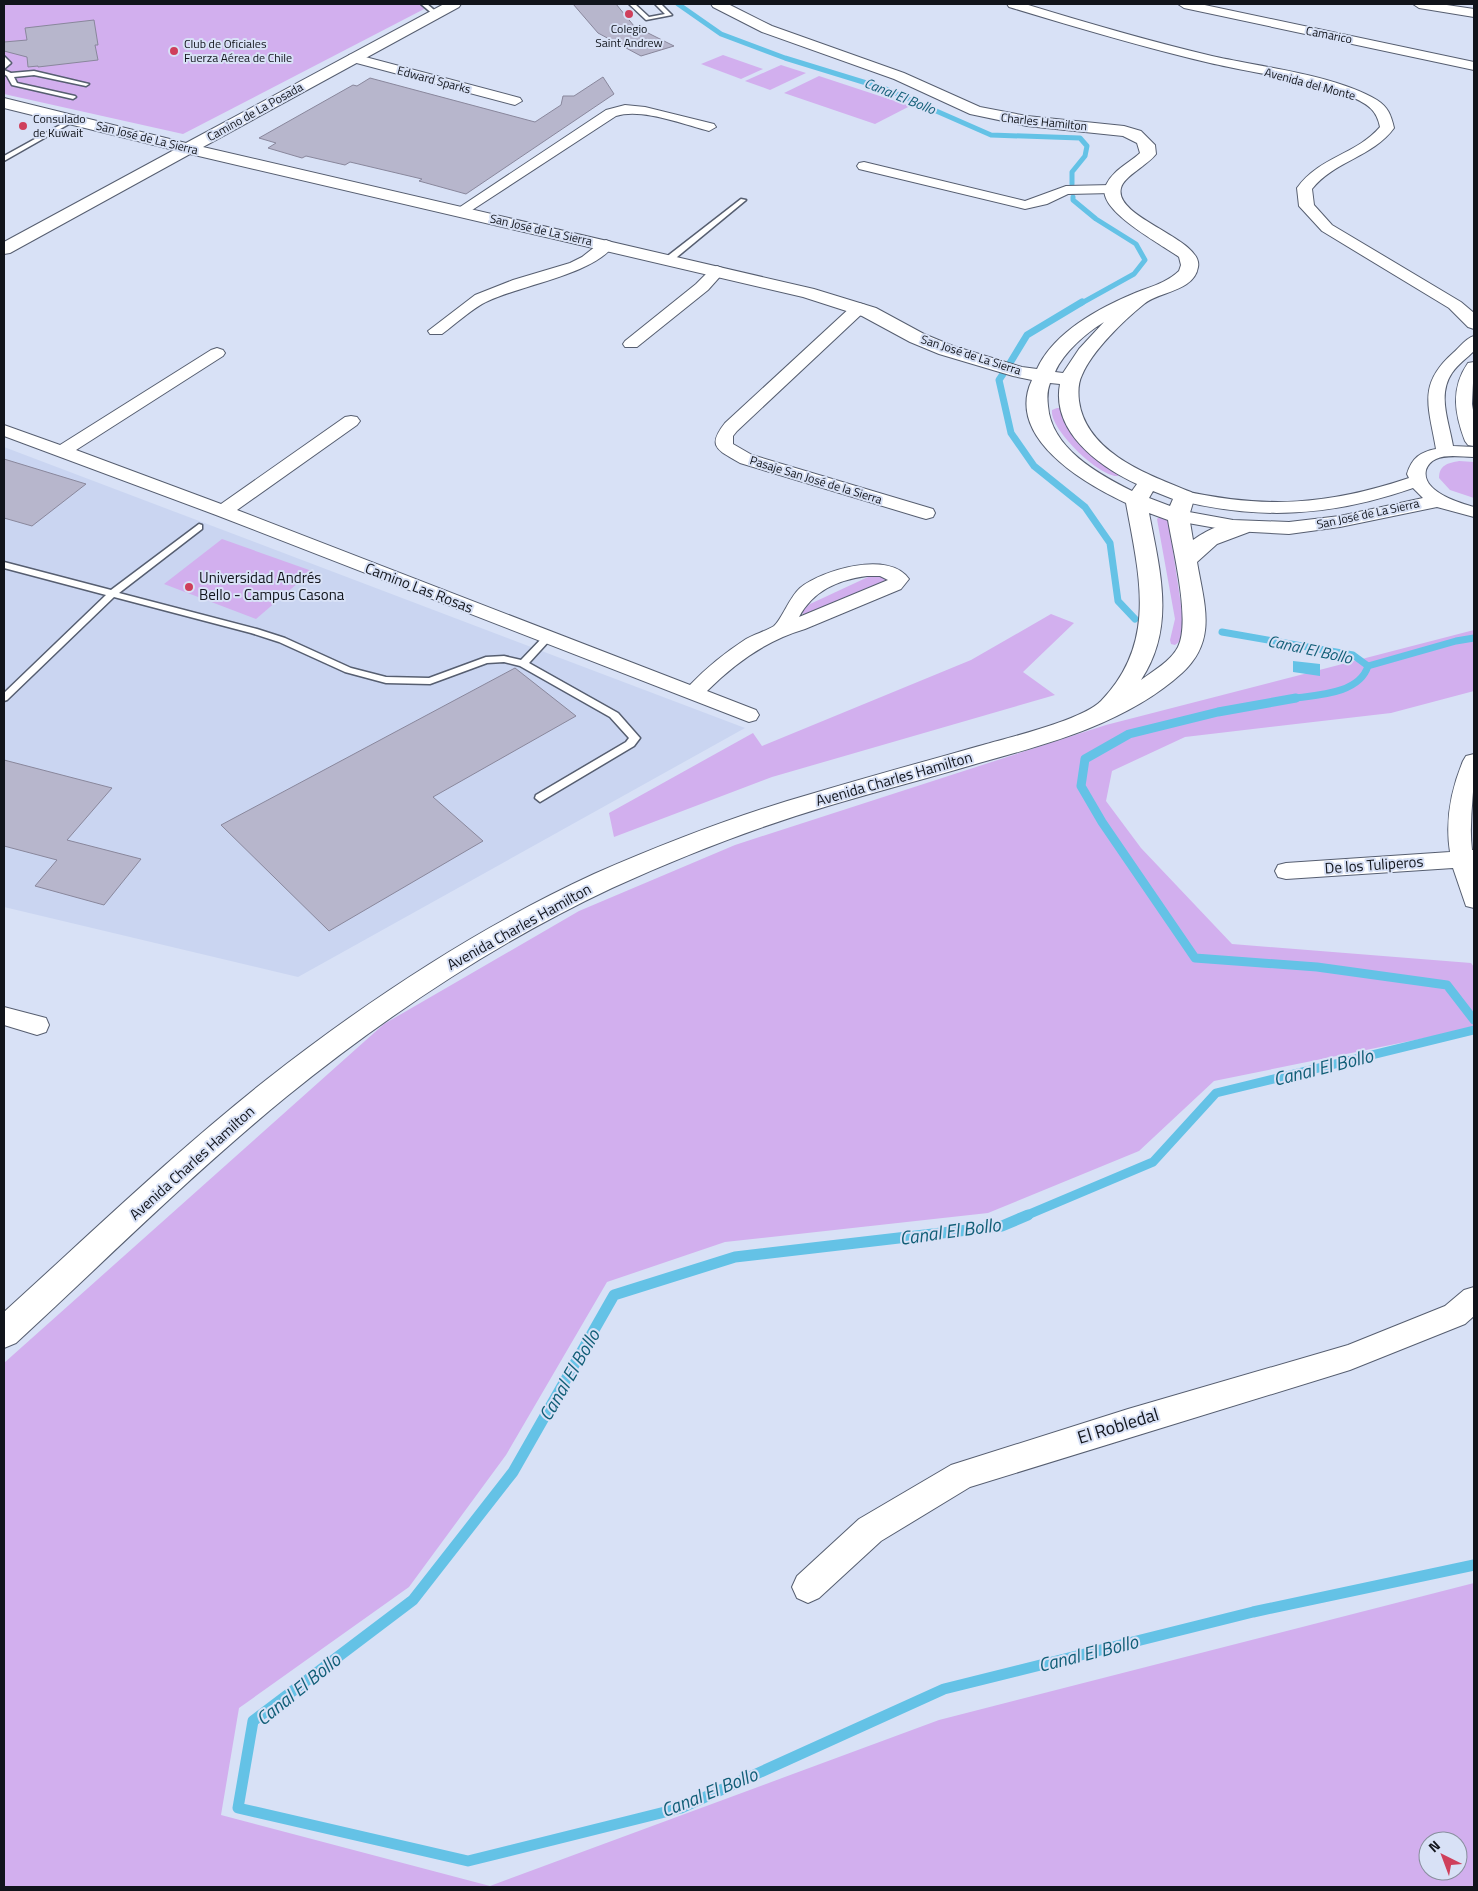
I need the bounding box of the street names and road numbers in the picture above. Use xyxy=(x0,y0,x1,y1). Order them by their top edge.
street label: Camarico xyxy=(1304,21,1354,48)
street label: Edward Sparks xyxy=(395,61,473,99)
street label: Avenida del Monte xyxy=(1262,62,1358,105)
street label: Camino de La Posada xyxy=(203,77,306,146)
street label: Charles Hamilton xyxy=(1000,108,1088,135)
street label: San José de La Sierra xyxy=(94,116,200,159)
street label: San José de La Sierra xyxy=(488,208,594,251)
street label: San José de La Sierra xyxy=(918,329,1024,380)
street label: Pasaje San José de la Sierra xyxy=(748,450,885,509)
street label: San José de La Sierra xyxy=(1315,493,1421,534)
street label: Camino Las Rosas xyxy=(362,556,477,619)
street label: Avenida Charles Hamilton xyxy=(813,745,975,812)
street label: De los Tuliperos xyxy=(1324,850,1424,879)
street label: Avenida Charles Hamilton xyxy=(442,877,595,976)
street label: Avenida Charles Hamilton xyxy=(124,1100,259,1225)
street label: El Robledal xyxy=(1074,1400,1162,1451)

